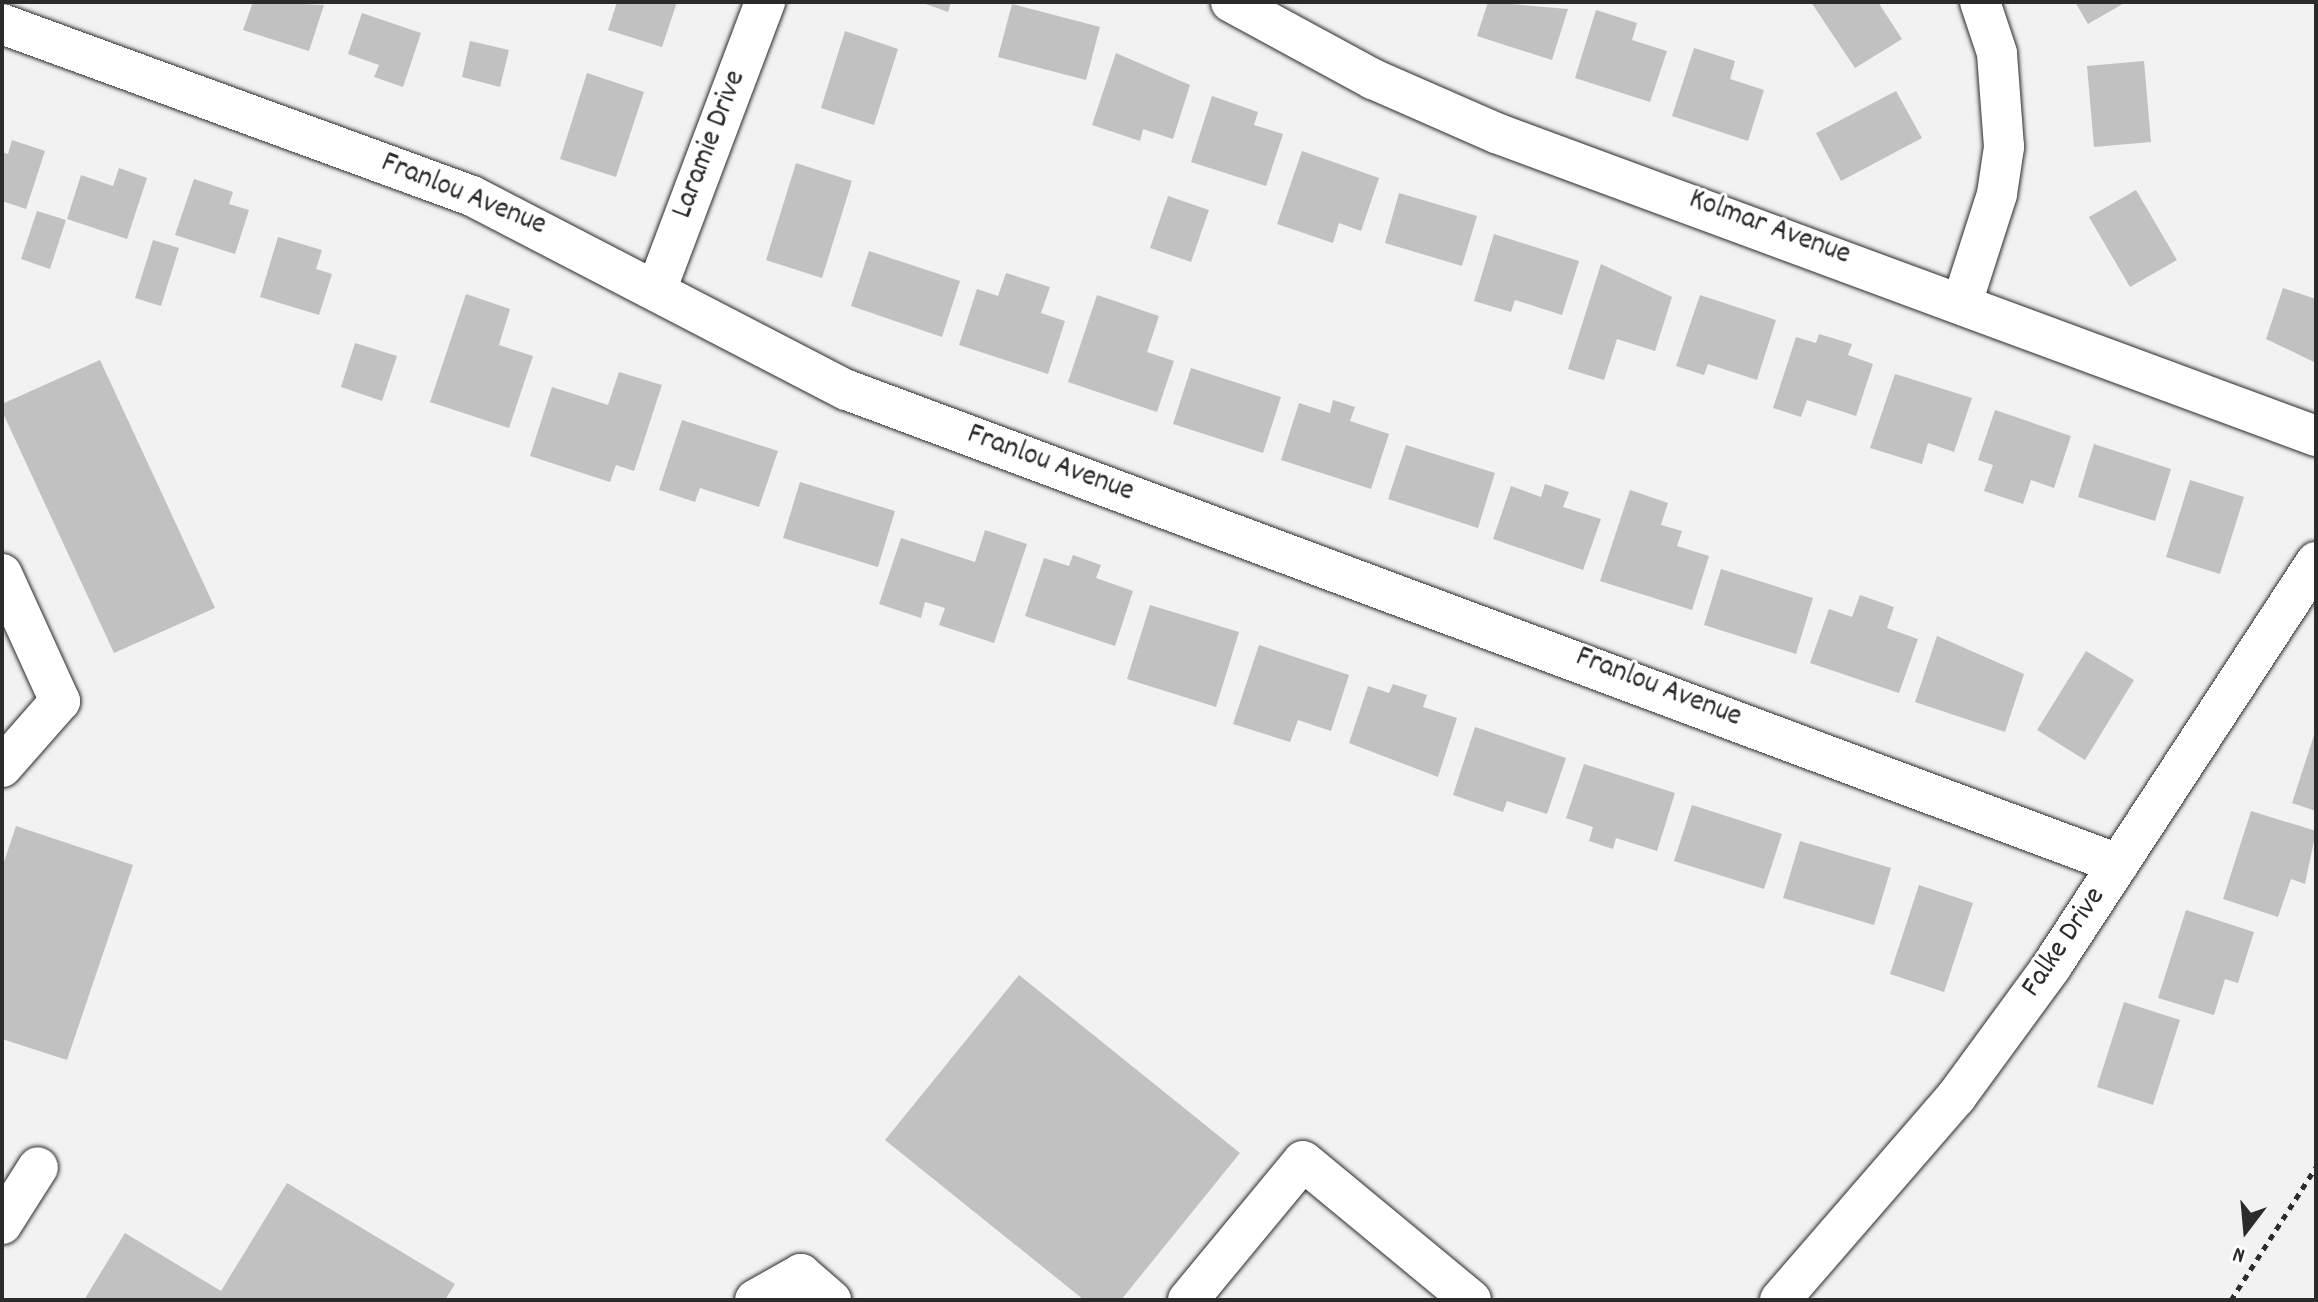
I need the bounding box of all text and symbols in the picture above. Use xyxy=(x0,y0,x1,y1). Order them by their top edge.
street label: Laramie Drive xyxy=(666,66,756,224)
street label: Franlou Avenue xyxy=(375,147,551,245)
street label: Kolmar Avenue xyxy=(1683,183,1855,275)
street label: Franlou Avenue xyxy=(962,418,1138,512)
street label: Franlou Avenue xyxy=(1570,641,1746,737)
street label: Falke Drive xyxy=(2015,881,2115,1005)
north arrow xyxy=(2206,1190,2286,1270)
text: N xyxy=(2230,1237,2249,1270)

